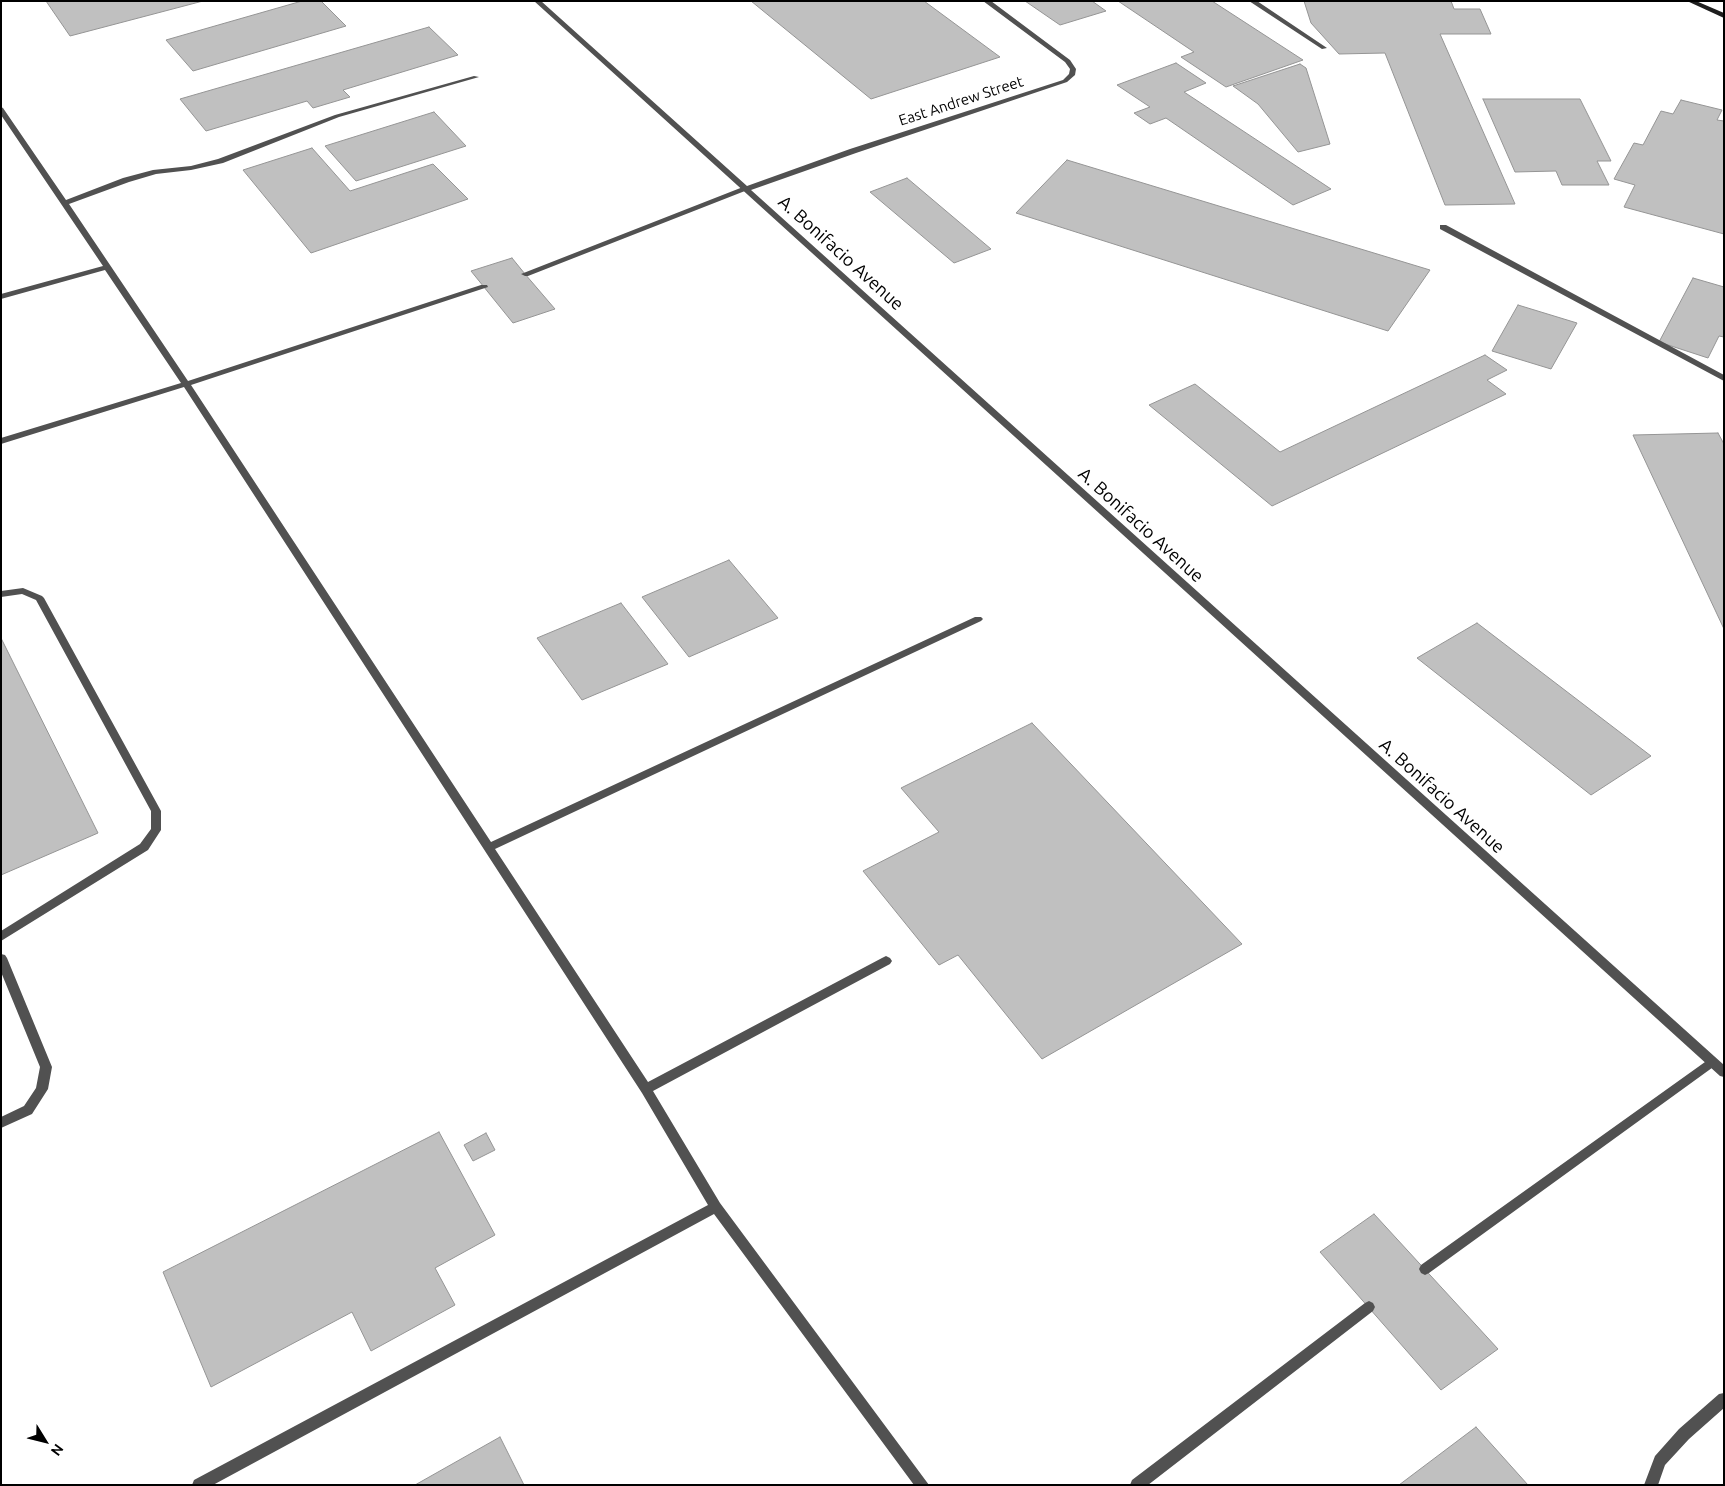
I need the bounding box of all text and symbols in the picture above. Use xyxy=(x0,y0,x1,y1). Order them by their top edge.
street label: East Andrew Street xyxy=(896,72,1026,130)
street label: A. Bonifacio Avenue xyxy=(774,191,908,315)
street label: A. Bonifacio Avenue xyxy=(1074,463,1208,587)
street label: A. Bonifacio Avenue xyxy=(1375,734,1509,858)
north arrow xyxy=(20,1416,70,1466)
text: N xyxy=(48,1441,67,1459)

